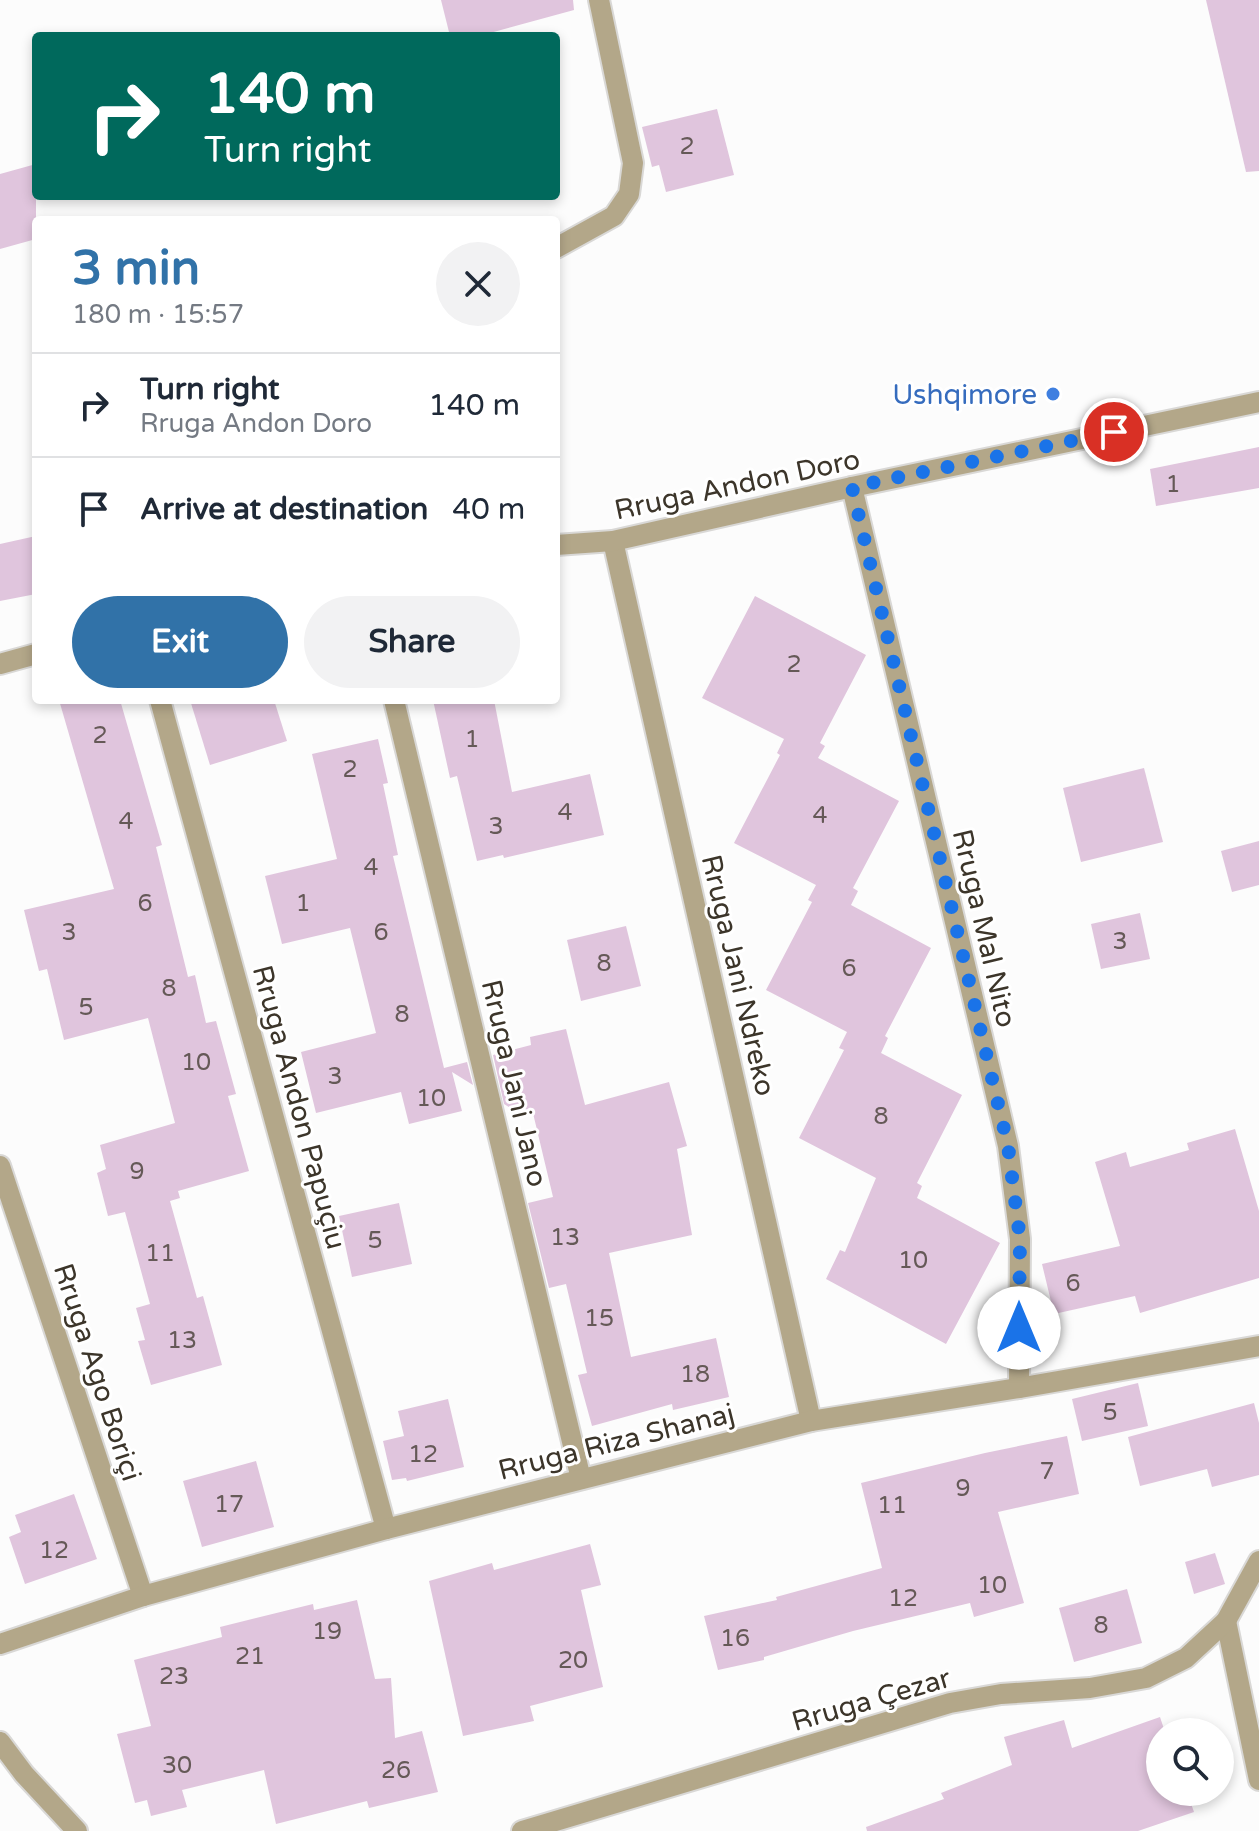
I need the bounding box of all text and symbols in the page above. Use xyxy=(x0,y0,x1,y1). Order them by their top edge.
text: 140 m xyxy=(204,61,375,128)
icon: right xyxy=(72,64,176,168)
text: Turn right xyxy=(204,129,371,172)
house number: 2 xyxy=(679,132,695,161)
text: 3 min xyxy=(72,240,200,298)
button: close xyxy=(436,242,520,326)
text: 180 m · 15:57 xyxy=(72,299,244,330)
text: Turn right xyxy=(140,371,280,408)
place label: Ushqimore xyxy=(892,378,1037,412)
icon: right xyxy=(72,383,116,427)
marker: Ushqimore xyxy=(1044,385,1062,403)
text: 140 m xyxy=(428,387,520,424)
pin xyxy=(1080,398,1148,466)
text: Rruga Andon Doro xyxy=(140,408,372,439)
icon: arrive xyxy=(1092,410,1136,454)
street label: Rruga Andon Doro xyxy=(611,442,863,528)
house number: 1 xyxy=(1165,470,1181,499)
icon: arrive xyxy=(72,487,116,531)
text: Arrive at destination xyxy=(140,491,428,528)
text: 40 m xyxy=(452,491,525,528)
button: Exit xyxy=(72,596,288,688)
button: Share xyxy=(304,596,520,688)
house number: 2 xyxy=(786,650,802,679)
house number: 2 xyxy=(92,721,108,750)
house number: 1 xyxy=(464,725,480,754)
house number: 2 xyxy=(342,755,358,784)
house number: 4 xyxy=(557,798,573,827)
house number: 4 xyxy=(812,801,828,830)
house number: 4 xyxy=(118,807,134,836)
house number: 3 xyxy=(488,812,504,841)
street label: Rruga Mal Nito xyxy=(945,826,1023,1031)
street label: Rruga Jani Ndreko xyxy=(694,851,782,1099)
house number: 4 xyxy=(363,853,379,882)
house number: 6 xyxy=(137,889,153,918)
house number: 1 xyxy=(295,889,311,918)
house number: 3 xyxy=(61,918,77,947)
house number: 6 xyxy=(373,918,389,947)
house number: 3 xyxy=(1112,927,1128,956)
house number: 8 xyxy=(596,949,612,978)
house number: 6 xyxy=(841,954,857,983)
street label: Rruga Andon Papuçiu xyxy=(245,962,353,1253)
house number: 8 xyxy=(161,974,177,1003)
street label: Rruga Jani Jano xyxy=(474,976,554,1190)
house number: 5 xyxy=(78,993,94,1022)
house number: 8 xyxy=(394,1000,410,1029)
house number: 10 xyxy=(181,1048,211,1077)
house number: 3 xyxy=(327,1062,343,1091)
house number: 10 xyxy=(416,1084,446,1113)
house number: 8 xyxy=(873,1102,889,1131)
house number: 9 xyxy=(129,1157,145,1186)
house number: 13 xyxy=(550,1223,580,1252)
house number: 5 xyxy=(367,1226,383,1255)
house number: 11 xyxy=(145,1239,175,1268)
house number: 10 xyxy=(898,1246,928,1275)
street label: Rruga Ago Boriçi xyxy=(46,1259,148,1485)
house number: 6 xyxy=(1065,1269,1081,1298)
position arrow xyxy=(977,1286,1061,1370)
house number: 15 xyxy=(584,1304,614,1333)
house number: 13 xyxy=(167,1326,197,1355)
house number: 18 xyxy=(680,1360,710,1389)
street label: Rruga Riza Shanaj xyxy=(495,1396,738,1488)
house number: 5 xyxy=(1102,1398,1118,1427)
house number: 12 xyxy=(408,1440,438,1469)
house number: 7 xyxy=(1039,1457,1055,1486)
house number: 9 xyxy=(955,1474,971,1503)
house number: 17 xyxy=(214,1490,244,1519)
house number: 11 xyxy=(877,1491,907,1520)
house number: 12 xyxy=(39,1536,69,1565)
house number: 10 xyxy=(977,1571,1007,1600)
house number: 12 xyxy=(888,1584,918,1613)
house number: 8 xyxy=(1093,1611,1109,1640)
house number: 19 xyxy=(312,1617,342,1646)
house number: 16 xyxy=(720,1624,750,1653)
house number: 21 xyxy=(235,1642,265,1671)
house number: 20 xyxy=(558,1646,588,1675)
street label: Rruga Çezar xyxy=(788,1661,955,1739)
house number: 23 xyxy=(159,1662,189,1691)
map controls xyxy=(1146,1718,1234,1806)
button: search xyxy=(1146,1718,1234,1806)
house number: 30 xyxy=(162,1751,192,1780)
house number: 26 xyxy=(381,1756,411,1785)

